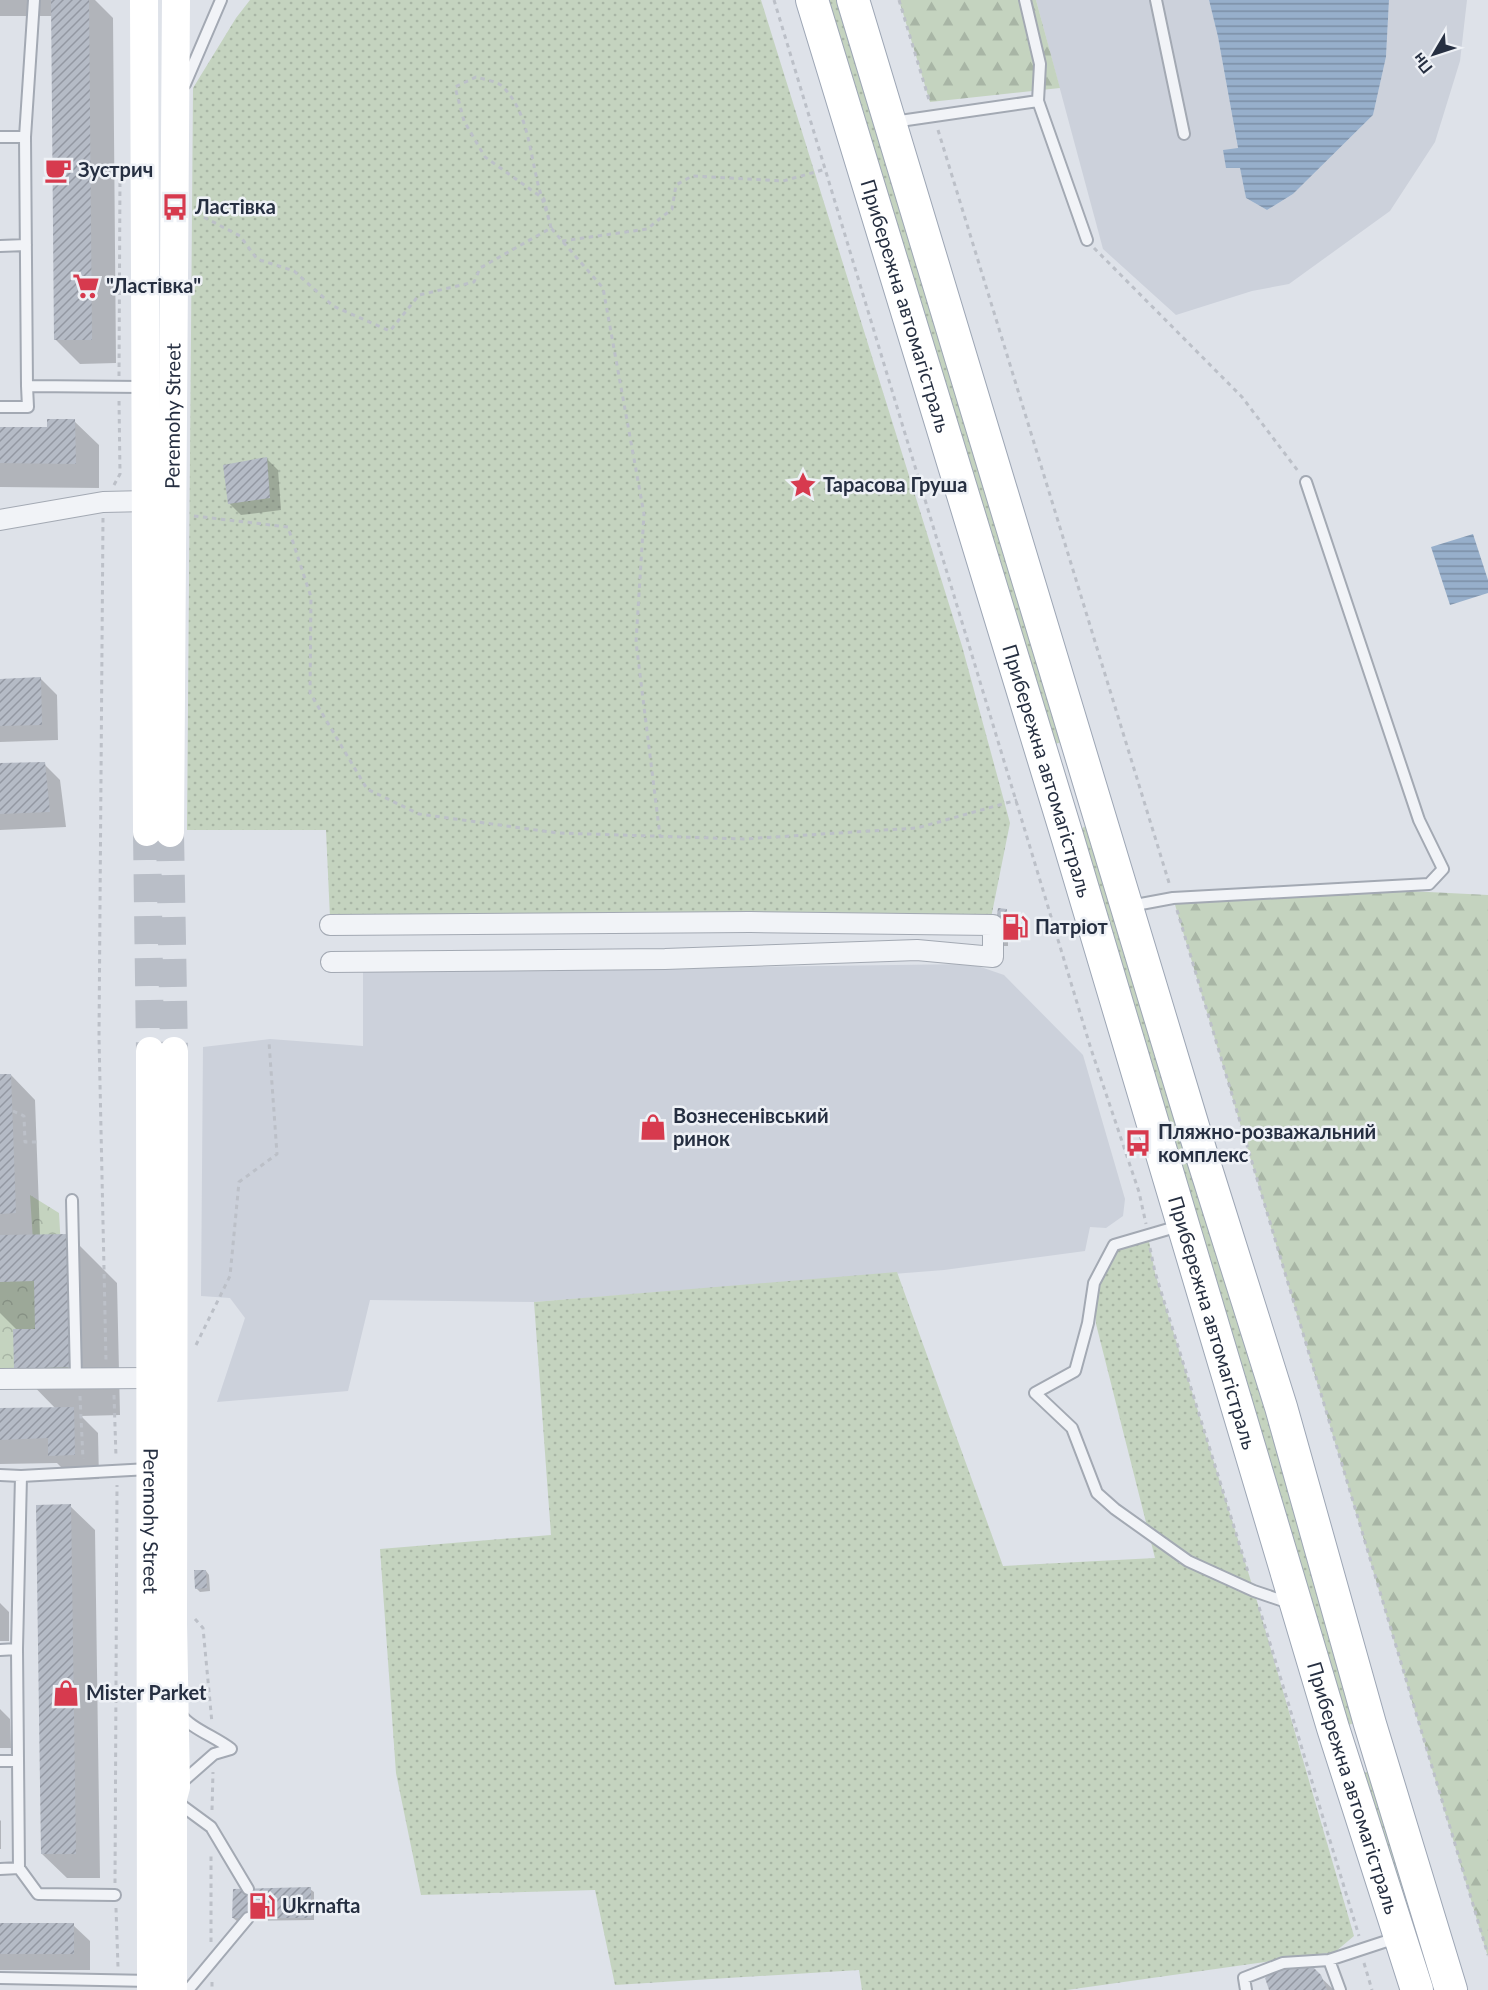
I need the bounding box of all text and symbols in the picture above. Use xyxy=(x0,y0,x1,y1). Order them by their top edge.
north arrow xyxy=(1404,24,1464,84)
text: Пн xyxy=(1408,50,1436,78)
cafe icon: Зустрич xyxy=(43,155,73,185)
place label: Зустрич xyxy=(78,157,153,181)
street label: Прибережна автомагістраль xyxy=(856,176,956,435)
bus stop icon: Ластівка xyxy=(160,192,190,222)
place label: Ластівка xyxy=(194,194,276,218)
supermarket icon: "Ластівка" xyxy=(71,271,101,301)
place label: "Ластівка" xyxy=(106,273,201,297)
street label: Peremohy Street xyxy=(159,343,185,489)
place icon: Тарасова Груша xyxy=(788,470,818,500)
place label: Тарасова Груша xyxy=(823,472,967,496)
street label: Прибережна автомагістраль xyxy=(998,641,1098,900)
fuel station icon: Патріот xyxy=(1000,912,1030,942)
place label: Патріот xyxy=(1035,914,1109,938)
place label: Вознесенівський ринок xyxy=(673,1103,829,1150)
shop icon: Вознесенівський ринок xyxy=(638,1112,668,1142)
place label: Пляжно-розважальний комплекс xyxy=(1158,1119,1376,1166)
bus stop icon: Пляжно-розважальний комплекс xyxy=(1123,1128,1153,1158)
street label: Прибережна автомагістраль xyxy=(1164,1193,1262,1452)
street label: Peremohy Street xyxy=(139,1448,164,1594)
street label: Прибережна автомагістраль xyxy=(1303,1659,1405,1917)
shop icon: Mister Parket xyxy=(51,1678,81,1708)
place label: Mister Parket xyxy=(86,1680,207,1704)
fuel station icon: Ukrnafta xyxy=(247,1891,277,1921)
place label: Ukrnafta xyxy=(282,1893,360,1917)

